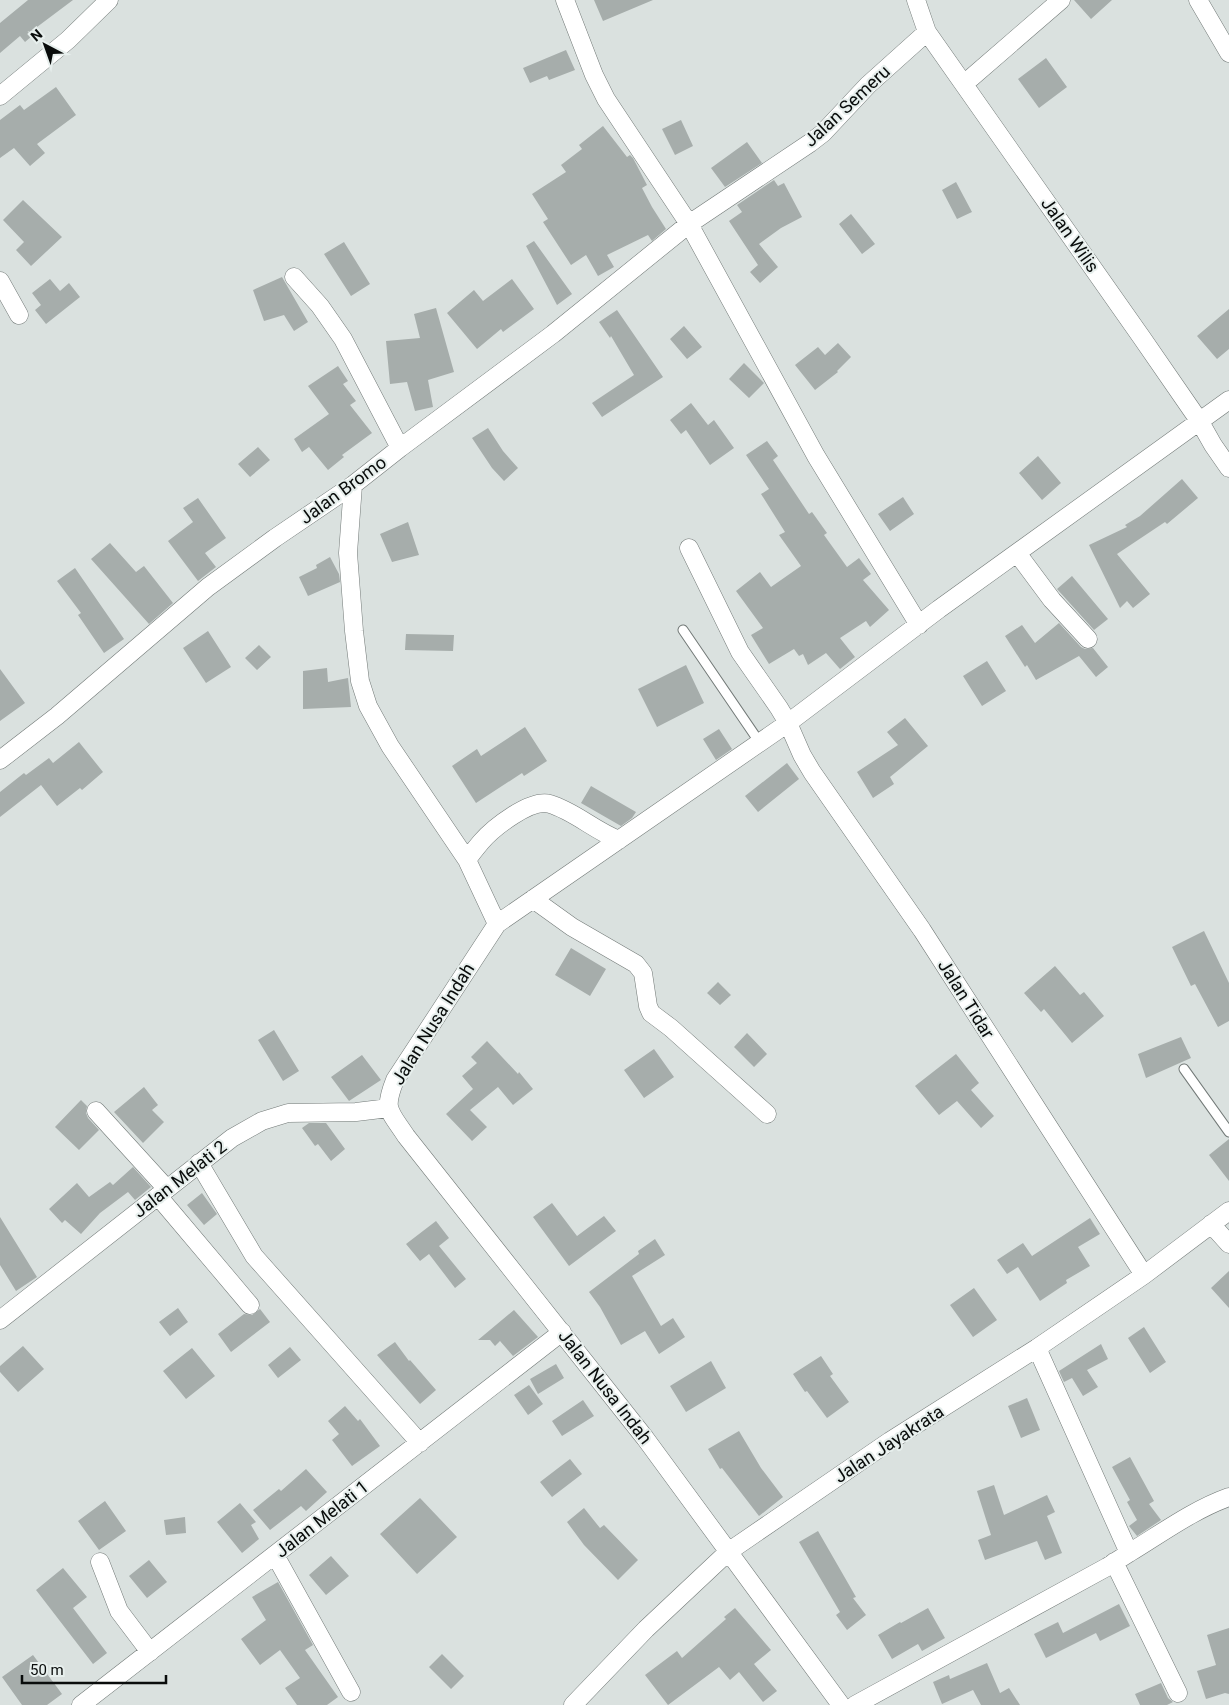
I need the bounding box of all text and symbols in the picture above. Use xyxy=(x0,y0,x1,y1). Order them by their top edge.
north arrow xyxy=(20,20,70,70)
text: N xyxy=(27,26,45,44)
street label: Jalan Semeru xyxy=(799,60,894,151)
street label: Jalan Wilis xyxy=(1037,193,1104,276)
street label: Jalan Bromo xyxy=(295,451,390,528)
street label: Jalan Tidar xyxy=(934,955,999,1042)
street label: Jalan Nusa Indah xyxy=(387,959,478,1088)
street label: Jalan Melati 2 xyxy=(129,1136,231,1222)
street label: Jalan Nusa Indah xyxy=(554,1325,657,1448)
street label: Jalan Jayakrata xyxy=(830,1400,947,1487)
street label: Jalan Melati 1 xyxy=(271,1476,373,1562)
scale bar xyxy=(22,1652,166,1684)
text: 50 m xyxy=(30,1661,64,1679)

